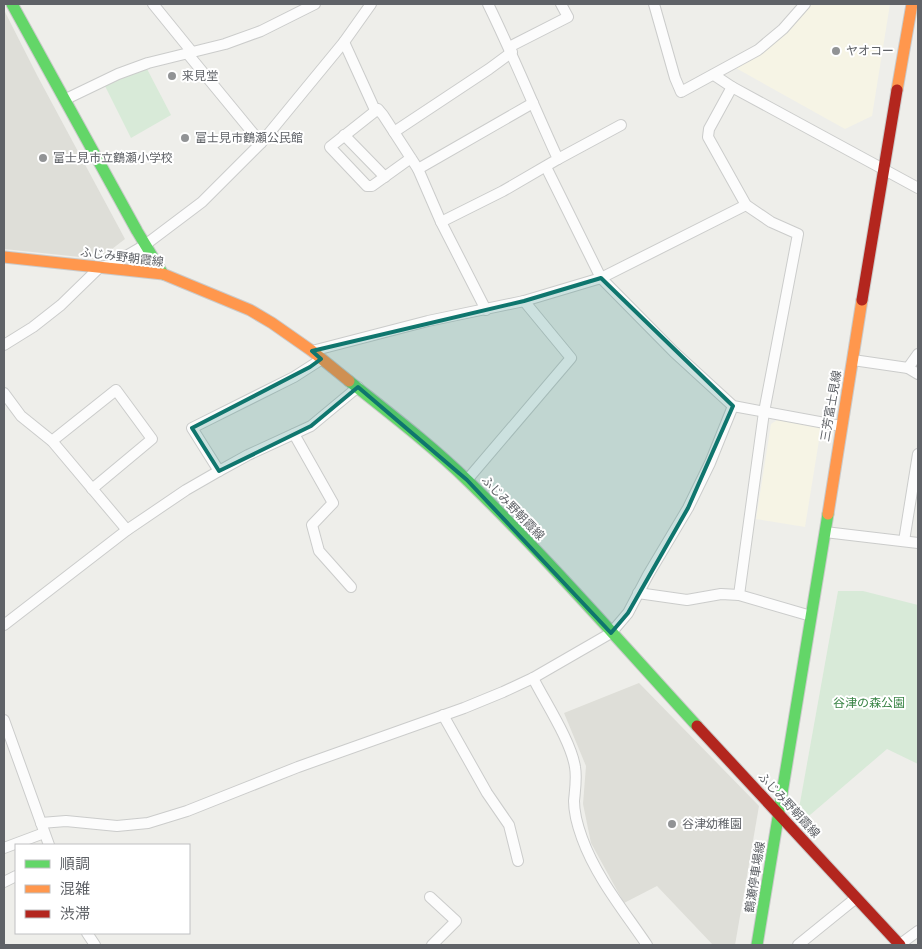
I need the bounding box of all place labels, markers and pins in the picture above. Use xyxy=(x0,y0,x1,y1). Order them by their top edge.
place label: ヤオコー xyxy=(846,44,894,58)
marker: ヤオコー xyxy=(830,45,842,57)
place label: 来見堂 xyxy=(182,69,218,83)
marker: 来見堂 xyxy=(166,70,178,82)
place label: 富士見市鶴瀬公民館 xyxy=(195,131,303,145)
marker: 富士見市鶴瀬公民館 xyxy=(179,132,191,144)
place label: 富士見市立鶴瀬小学校 xyxy=(53,151,173,165)
marker: 富士見市立鶴瀬小学校 xyxy=(37,152,49,164)
place label: 谷津幼稚園 xyxy=(682,817,742,831)
marker: 谷津幼稚園 xyxy=(666,818,678,830)

